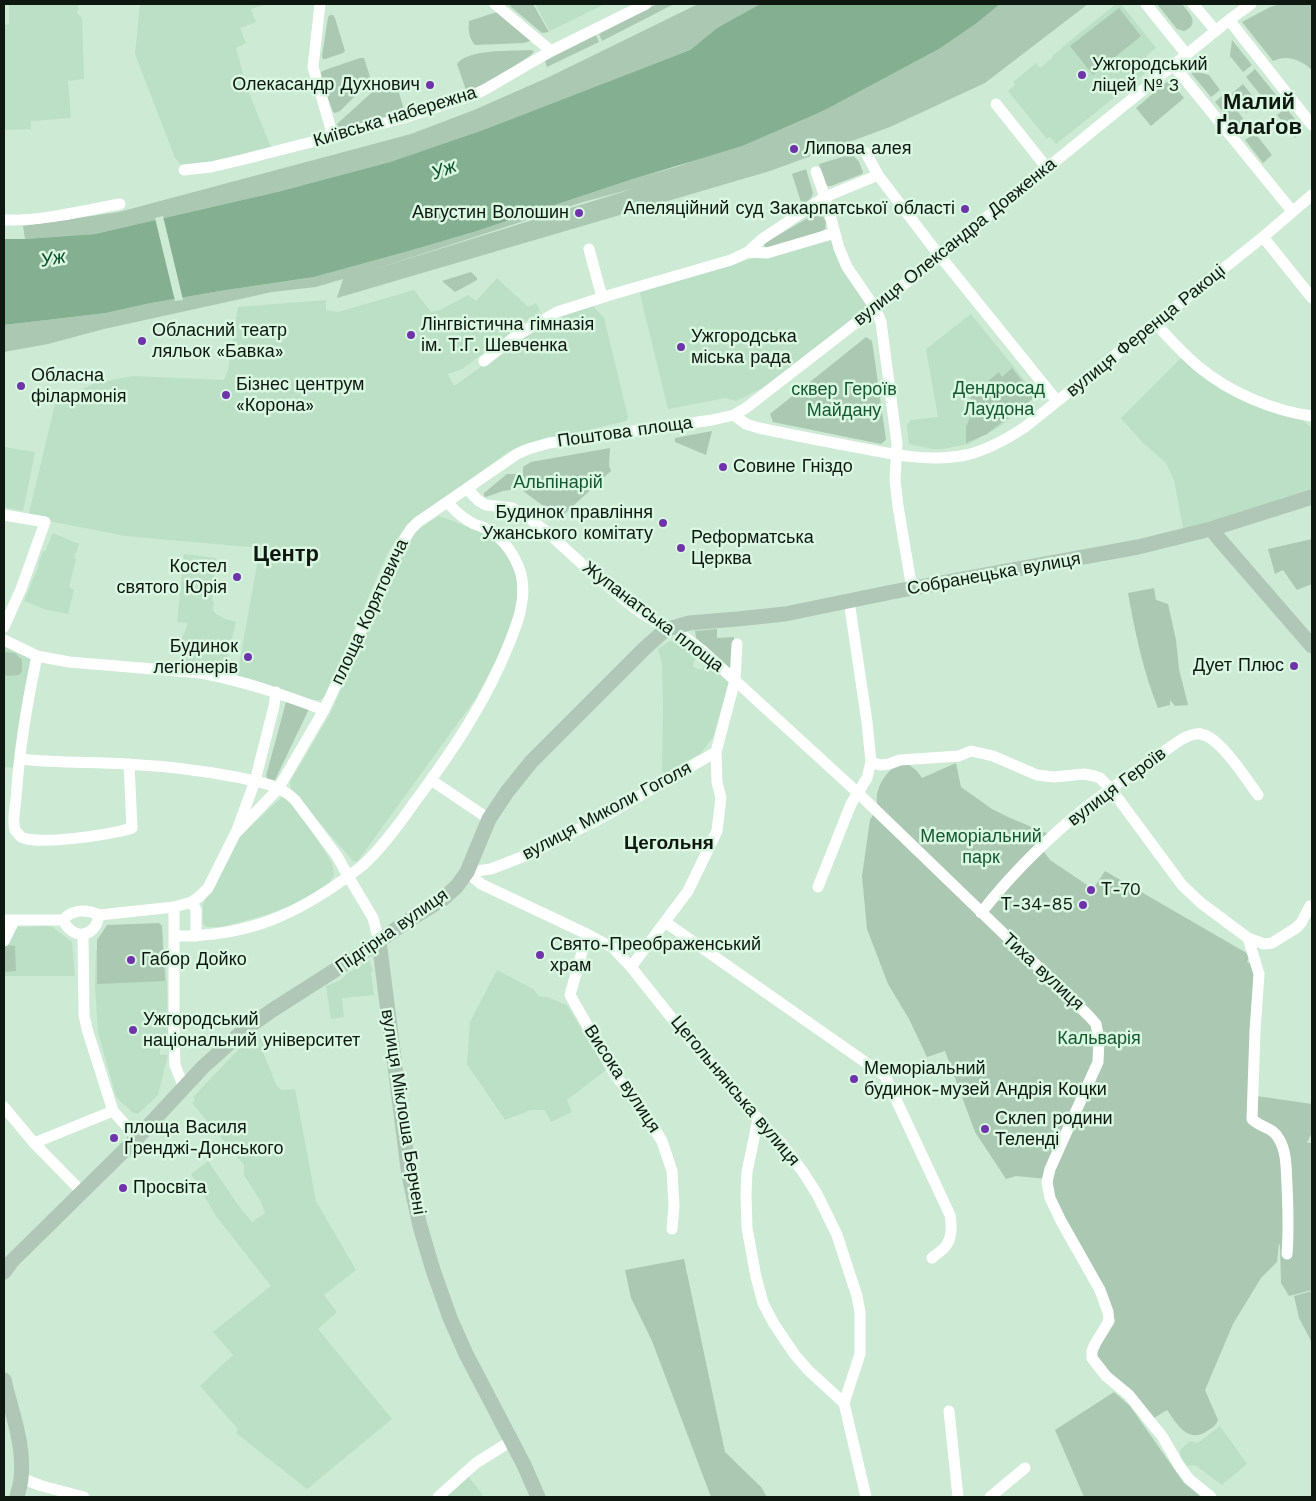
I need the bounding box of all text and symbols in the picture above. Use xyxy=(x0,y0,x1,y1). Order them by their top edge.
place label: Ужгородський ліцей № 3 xyxy=(1092,54,1208,96)
marker: Ужгородський ліцей № 3 xyxy=(1076,69,1088,81)
place label: Олекасандр Духнович xyxy=(232,74,420,96)
marker: Олекасандр Духнович xyxy=(424,79,436,91)
street label: Київська набережна xyxy=(311,82,479,152)
district label: Малий Ґалаґов xyxy=(1216,90,1302,142)
place label: Липова алея xyxy=(804,138,911,160)
marker: Липова алея xyxy=(788,143,800,155)
street label: вулиця Олександра Довженка xyxy=(849,154,1061,330)
water label: Уж xyxy=(428,155,460,185)
place label: Апеляційний суд Закарпатської області xyxy=(624,198,955,220)
place label: Августин Волошин xyxy=(412,202,569,224)
marker: Апеляційний суд Закарпатської області xyxy=(959,203,971,215)
marker: Августин Волошин xyxy=(573,207,585,219)
water label: Уж xyxy=(39,246,67,272)
street label: вулиця Ференца Ракоці xyxy=(1062,260,1230,402)
place label: Лінгвістична гімназія ім. Т.Г. Шевченка xyxy=(421,314,594,356)
place label: Обласний театр ляльок «Бавка» xyxy=(152,320,287,362)
place label: Ужгородська міська рада xyxy=(691,326,797,368)
marker: Лінгвістична гімназія ім. Т.Г. Шевченка xyxy=(405,329,417,341)
marker: Обласний театр ляльок «Бавка» xyxy=(136,335,148,347)
marker: Ужгородська міська рада xyxy=(675,341,687,353)
place label: Обласна філармонія xyxy=(31,365,126,408)
place label: Бізнес центрум «Корона» xyxy=(236,374,364,416)
park label: Дендросад Лаудона xyxy=(953,378,1045,420)
park label: сквер Героїв Майдану xyxy=(791,379,897,422)
marker: Обласна філармонія xyxy=(15,380,27,392)
marker: Бізнес центрум «Корона» xyxy=(220,389,232,401)
street label: Поштова площа xyxy=(556,412,694,452)
place label: Совине Гніздо xyxy=(733,456,853,478)
marker: Совине Гніздо xyxy=(717,461,729,473)
park label: Альпінарій xyxy=(513,472,603,494)
place label: Будинок правління Ужанського комітату xyxy=(482,502,653,544)
marker: Будинок правління Ужанського комітату xyxy=(657,517,669,529)
place label: Реформатська Церква xyxy=(691,527,814,570)
street label: площа Корятовича xyxy=(327,536,413,688)
district label: Центр xyxy=(253,542,319,568)
marker: Реформатська Церква xyxy=(675,542,687,554)
street label: Собранецька вулиця xyxy=(906,548,1082,600)
place label: Костел святого Юрія xyxy=(117,556,227,598)
street label: Жупанатська площа xyxy=(578,557,728,677)
marker: Костел святого Юрія xyxy=(231,571,243,583)
place label: Будинок легіонерів xyxy=(153,636,238,679)
marker: Будинок легіонерів xyxy=(242,651,254,663)
place label: Дует Плюс xyxy=(1193,655,1284,677)
marker: Дует Плюс xyxy=(1288,660,1300,672)
street label: вулиця Героїв xyxy=(1064,743,1170,831)
street label: вулиця Миколи Гоголя xyxy=(519,757,695,865)
park label: Меморіальний парк xyxy=(920,826,1042,869)
district label: Цегольня xyxy=(624,832,714,854)
place label: Т-70 xyxy=(1101,879,1141,901)
street label: Підгірна вулиця xyxy=(332,884,452,978)
marker: Т-70 xyxy=(1085,884,1097,896)
place label: Т-34-85 xyxy=(1001,894,1073,916)
marker: Т-34-85 xyxy=(1077,899,1089,911)
street label: Тиха вулиця xyxy=(998,929,1088,1015)
place label: Свято-Преображенський храм xyxy=(550,934,761,976)
place label: Габор Дойко xyxy=(141,949,247,971)
marker: Свято-Преображенський храм xyxy=(534,949,546,961)
marker: Габор Дойко xyxy=(125,954,137,966)
street label: вулиця Міклоша Берчені xyxy=(376,1008,430,1216)
place label: Ужгородський національний університет xyxy=(143,1009,360,1052)
street label: Цегольнянська вулиця xyxy=(666,1011,804,1171)
street label: Висока вулиця xyxy=(579,1021,665,1137)
marker: Ужгородський національний університет xyxy=(127,1024,139,1036)
park label: Кальварія xyxy=(1057,1028,1141,1050)
place label: Меморіальний будинок-музей Андрія Коцки xyxy=(864,1058,1107,1100)
marker: Меморіальний будинок-музей Андрія Коцки xyxy=(848,1073,860,1085)
place label: Склеп родини Теленді xyxy=(995,1108,1113,1150)
place label: площа Василя Ґренджі-Донського xyxy=(124,1117,283,1160)
marker: Склеп родини Теленді xyxy=(979,1123,991,1135)
marker: площа Василя Ґренджі-Донського xyxy=(108,1132,120,1144)
place label: Просвіта xyxy=(133,1177,207,1199)
marker: Просвіта xyxy=(117,1182,129,1194)

